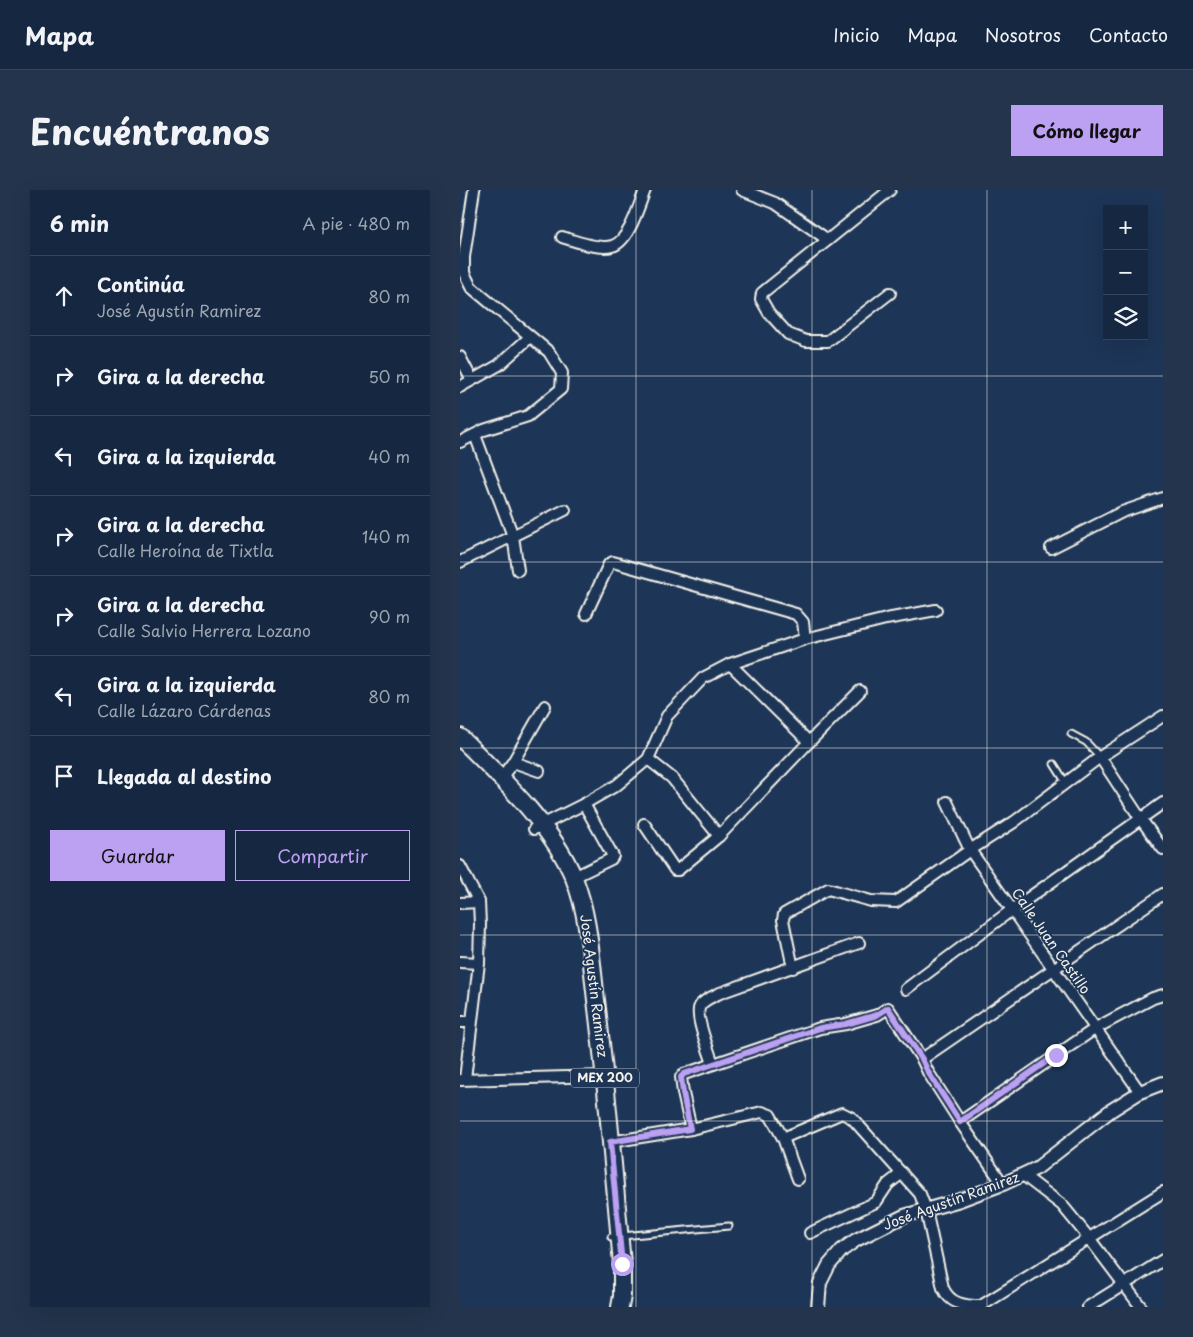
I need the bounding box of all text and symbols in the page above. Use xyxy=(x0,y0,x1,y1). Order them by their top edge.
text: Mapa xyxy=(25,17,94,53)
text: Inicio xyxy=(833,21,880,48)
text: Mapa xyxy=(908,21,957,48)
text: Nosotros xyxy=(985,21,1061,48)
text: Contacto xyxy=(1089,21,1168,48)
text: Encuéntranos xyxy=(30,104,270,157)
button: Cómo llegar xyxy=(1011,105,1163,156)
map controls xyxy=(1103,205,1148,340)
button: + xyxy=(1103,205,1148,250)
text: 6 min xyxy=(50,207,109,239)
text: A pie · 480 m xyxy=(302,211,410,235)
button: − xyxy=(1103,250,1148,295)
text: Continúa xyxy=(97,270,185,298)
icon: ahead xyxy=(50,282,78,310)
text: 80 m xyxy=(368,284,410,308)
button: layers xyxy=(1103,295,1148,340)
text: José Agustín Ramirez xyxy=(97,298,261,322)
icon: right xyxy=(50,362,78,390)
text: Gira a la derecha xyxy=(97,362,265,390)
text: 50 m xyxy=(369,364,410,388)
icon: left xyxy=(50,442,78,470)
text: Gira a la izquierda xyxy=(97,442,276,470)
text: 40 m xyxy=(368,444,410,468)
text: Gira a la derecha xyxy=(97,510,265,538)
icon: right xyxy=(50,522,78,550)
text: 140 m xyxy=(362,524,410,548)
text: Calle Heroína de Tixtla xyxy=(97,538,273,562)
text: Gira a la derecha xyxy=(97,590,265,618)
icon: right xyxy=(50,602,78,630)
text: 90 m xyxy=(369,604,410,628)
text: Calle Salvio Herrera Lozano xyxy=(97,618,311,642)
text: Gira a la izquierda xyxy=(97,670,276,698)
icon: left xyxy=(50,682,78,710)
text: 80 m xyxy=(368,684,410,708)
text: Calle Lázaro Cárdenas xyxy=(97,698,271,722)
icon: arrive xyxy=(50,762,78,790)
text: Llegada al destino xyxy=(97,762,271,790)
button: Guardar xyxy=(50,830,225,881)
button: Compartir xyxy=(235,830,410,881)
street label: Calle Juan Castillo xyxy=(1007,883,1096,998)
street label: José Agustín Ramirez xyxy=(575,913,614,1059)
route end xyxy=(1045,1044,1068,1067)
road number: MEX 200 xyxy=(571,1068,639,1088)
street label: José Agustín Ramirez xyxy=(880,1166,1022,1235)
route start xyxy=(611,1253,634,1276)

